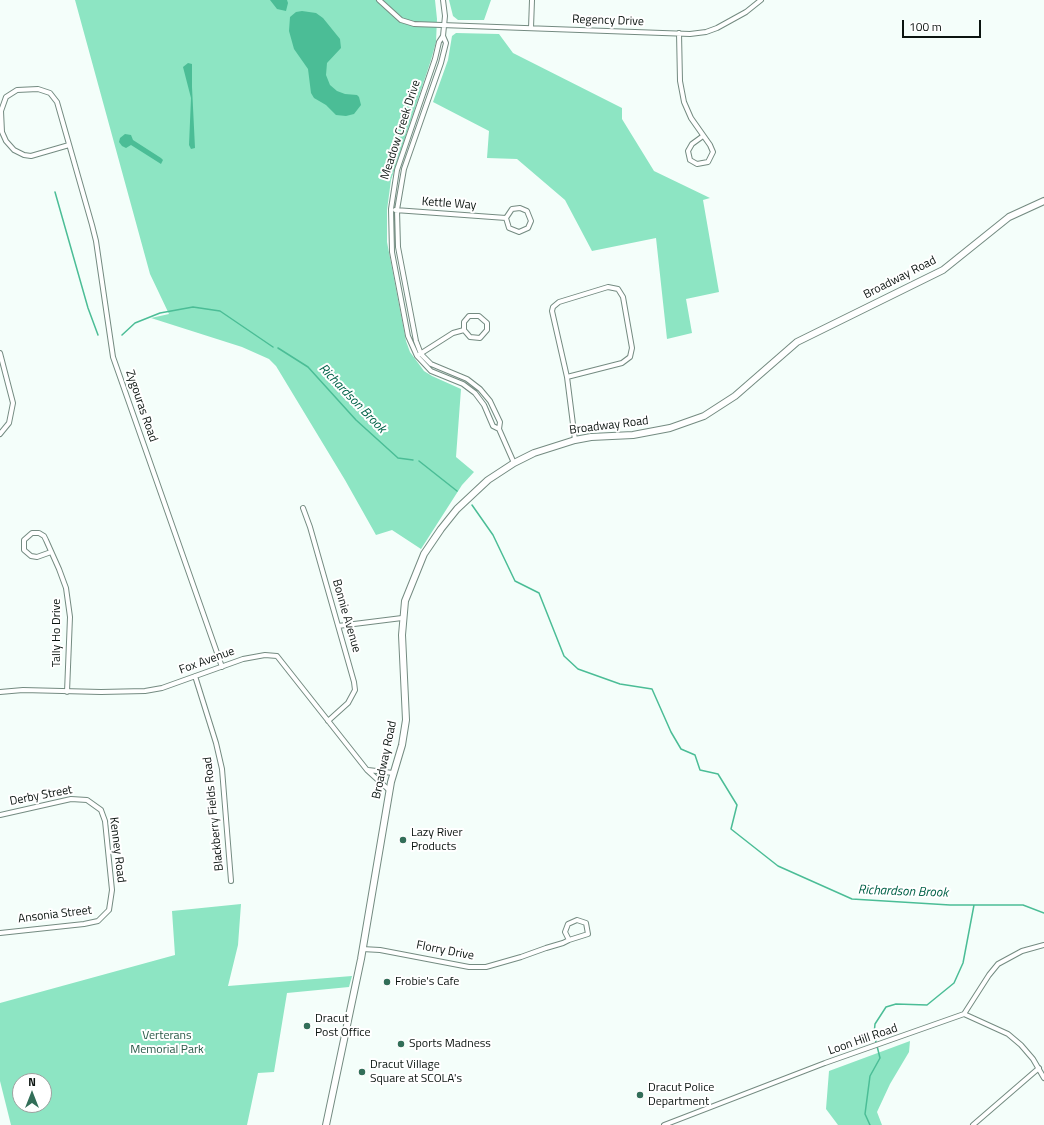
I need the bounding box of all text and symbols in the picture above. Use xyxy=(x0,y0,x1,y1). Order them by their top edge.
scale bar xyxy=(904,12,983,38)
street label: Regency Drive xyxy=(572,13,644,29)
text: 100 m xyxy=(909,17,942,36)
street label: Meadow Creek Drive xyxy=(378,78,424,182)
street label: Kettle Way xyxy=(421,195,477,213)
street label: Broadway Road xyxy=(861,254,939,302)
water label: Richardson Brook xyxy=(315,361,389,437)
street label: Zygouras Road xyxy=(122,368,160,444)
street label: Broadway Road xyxy=(569,414,649,438)
street label: Bonnie Avenue xyxy=(329,578,363,654)
street label: Tally Ho Drive xyxy=(50,599,64,667)
street label: Fox Avenue xyxy=(177,644,237,678)
street label: Broadway Road xyxy=(370,720,400,800)
street label: Blackberry Fields Road xyxy=(201,756,227,872)
street label: Derby Street xyxy=(8,783,74,809)
street label: Kenney Road xyxy=(106,816,128,884)
place label: Lazy River Products xyxy=(411,826,463,854)
marker: Lazy River Products xyxy=(398,835,408,845)
water label: Richardson Brook xyxy=(858,883,948,901)
street label: Ansonia Street xyxy=(17,903,93,927)
street label: Florry Drive xyxy=(415,938,475,964)
place label: Frobie's Cafe xyxy=(395,975,459,989)
marker: Frobie's Cafe xyxy=(382,977,392,987)
place label: Dracut Post Office xyxy=(315,1012,371,1040)
marker: Dracut Post Office xyxy=(302,1021,312,1031)
street label: Loon Hill Road xyxy=(826,1021,900,1059)
park label: Verterans Memorial Park xyxy=(130,1029,204,1057)
place label: Sports Madness xyxy=(409,1037,491,1051)
marker: Sports Madness xyxy=(396,1039,406,1049)
place label: Dracut Village Square at SCOLA's xyxy=(370,1058,462,1086)
marker: Dracut Village Square at SCOLA's xyxy=(357,1067,367,1077)
north arrow xyxy=(12,1073,52,1113)
text: N xyxy=(28,1074,36,1090)
place label: Dracut Police Department xyxy=(648,1081,714,1109)
marker: Dracut Police Department xyxy=(635,1090,645,1100)

